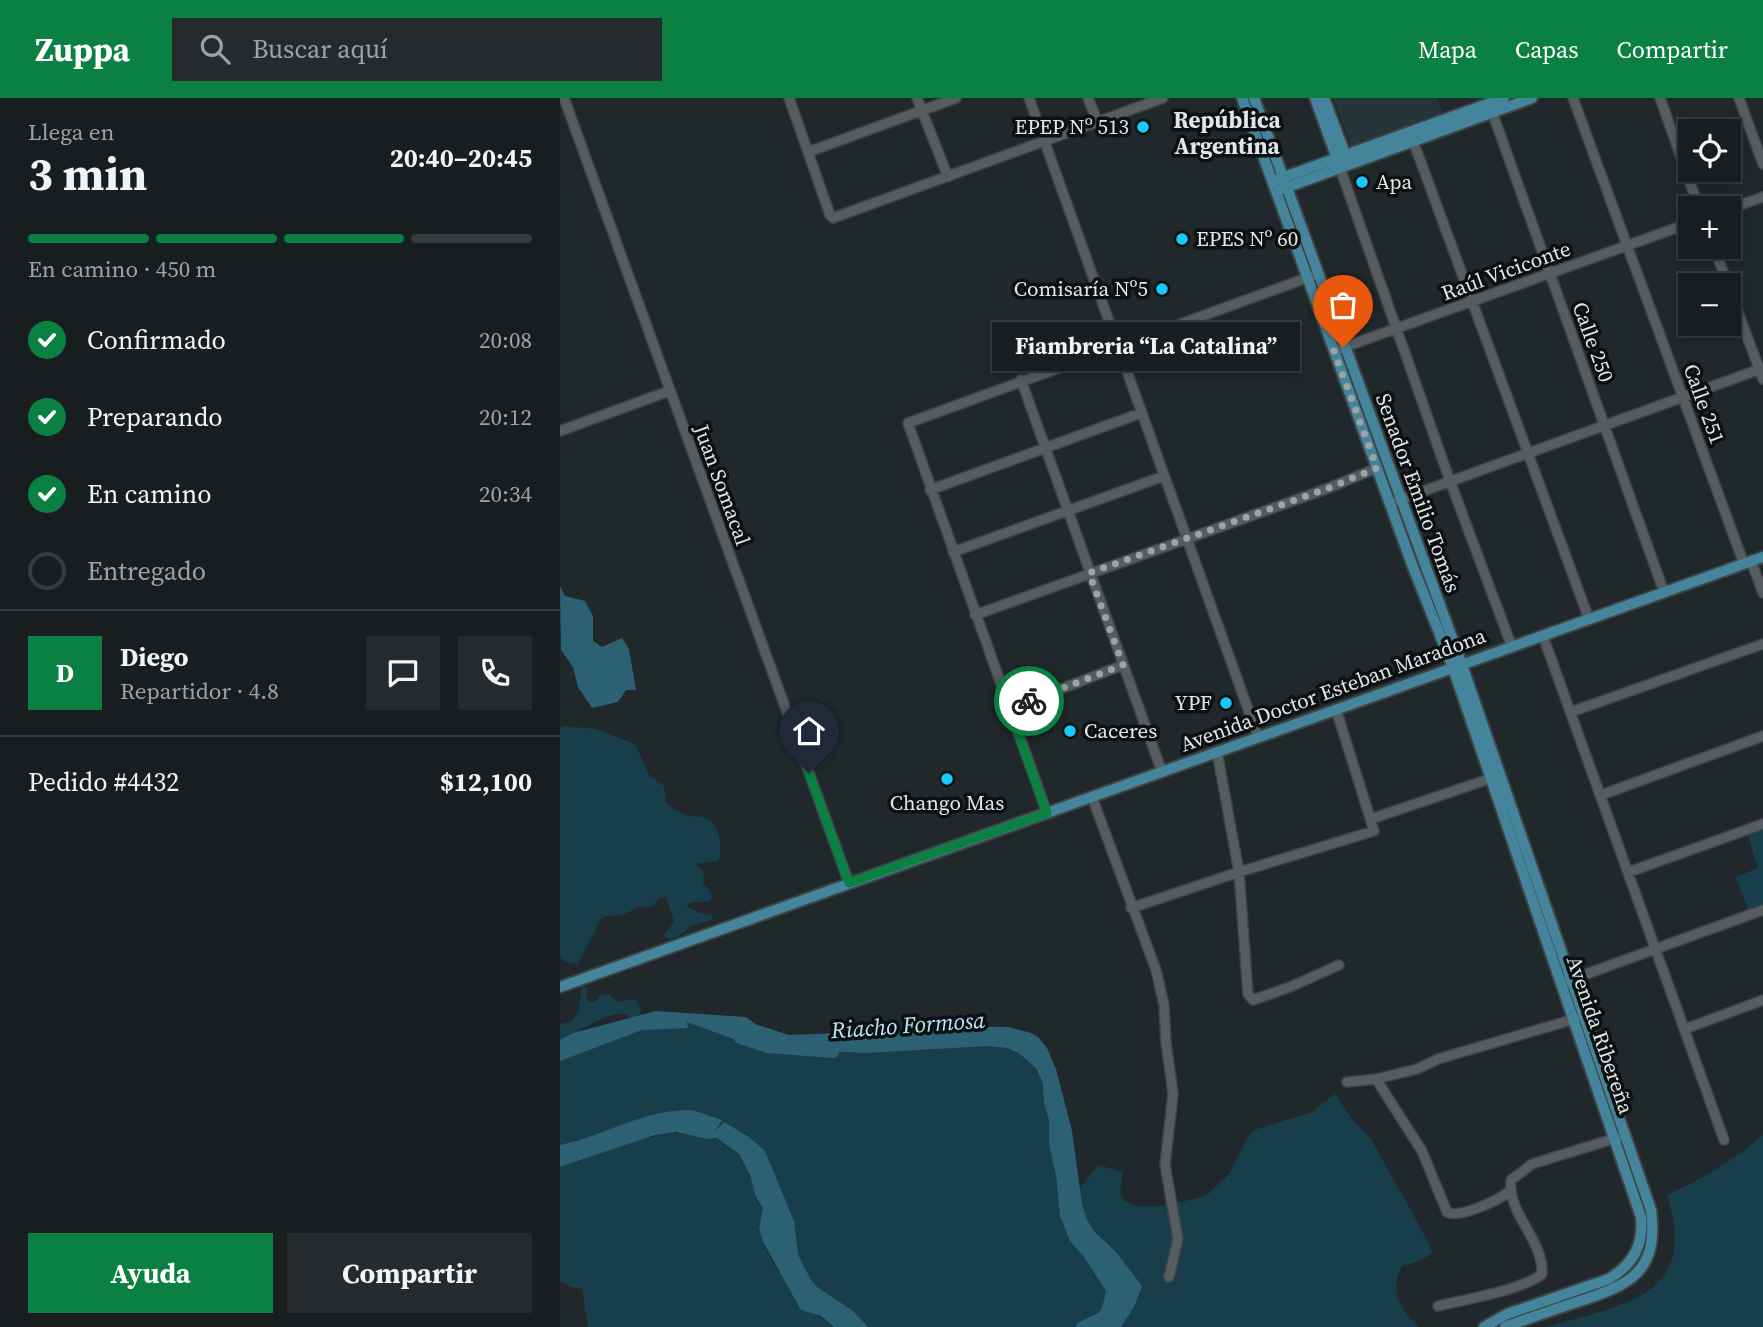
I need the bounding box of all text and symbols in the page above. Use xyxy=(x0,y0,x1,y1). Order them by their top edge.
search box xyxy=(172,18,662,81)
text: Zuppa xyxy=(35,27,130,72)
icon: search xyxy=(196,30,234,68)
text: Buscar aquí xyxy=(252,31,388,67)
text: Mapa xyxy=(1418,33,1477,66)
text: Capas xyxy=(1515,33,1579,66)
text: Compartir xyxy=(1617,33,1728,66)
district label: República Argentina xyxy=(1173,104,1282,162)
place label: EPEP Nº 513 xyxy=(1015,112,1129,141)
text: Llega en xyxy=(28,116,114,148)
marker: EPEP Nº 513 xyxy=(1135,119,1151,135)
map controls xyxy=(1678,119,1741,336)
button: locate xyxy=(1678,119,1741,182)
text: 20:40–20:45 xyxy=(390,140,532,176)
text: 3 min xyxy=(28,142,147,205)
place label: Apa xyxy=(1376,167,1413,196)
marker: Apa xyxy=(1354,174,1370,190)
button: + xyxy=(1678,196,1741,259)
place label: EPES Nº 60 xyxy=(1196,224,1298,253)
marker: EPES Nº 60 xyxy=(1174,231,1190,247)
street label: Raúl Viciconte xyxy=(1437,234,1574,307)
text: En camino · 450 m xyxy=(28,253,216,285)
button: − xyxy=(1678,273,1741,336)
place label: Comisaría Nº5 xyxy=(1014,274,1148,303)
pin xyxy=(1313,275,1373,347)
marker: Comisaría Nº5 xyxy=(1154,281,1170,297)
icon: bag xyxy=(1324,286,1362,324)
street label: Calle 250 xyxy=(1566,298,1621,386)
icon: check xyxy=(28,321,66,359)
text: Confirmado xyxy=(87,322,226,358)
callout: Fiambreria “La Catalina” xyxy=(993,322,1301,372)
text: 20:08 xyxy=(479,324,532,356)
text: Fiambreria “La Catalina” xyxy=(1015,330,1277,362)
street label: Calle 251 xyxy=(1677,360,1732,448)
street label: Senador Emilio Tomás xyxy=(1369,389,1468,596)
icon: check xyxy=(28,398,66,436)
text: Preparando xyxy=(87,399,223,435)
text: 20:12 xyxy=(479,401,532,433)
street label: Juan Somacal xyxy=(687,419,758,549)
icon: check xyxy=(28,475,66,513)
text: En camino xyxy=(87,476,212,512)
text: 20:34 xyxy=(479,478,532,510)
text: Entregado xyxy=(87,553,206,589)
street label: Avenida Doctor Esteban Maradona xyxy=(1176,620,1490,758)
button: chat xyxy=(366,636,440,710)
button: phone xyxy=(458,636,532,710)
text: Diego xyxy=(120,639,188,675)
text: D xyxy=(56,655,74,691)
courier xyxy=(994,666,1064,736)
text: Repartidor · 4.8 xyxy=(120,675,279,707)
icon: bike xyxy=(1010,682,1048,720)
place label: YPF xyxy=(1174,688,1212,717)
marker: YPF xyxy=(1218,695,1234,711)
pin xyxy=(779,701,839,773)
icon: home xyxy=(790,712,828,750)
place label: Caceres xyxy=(1084,716,1157,745)
marker: Caceres xyxy=(1062,723,1078,739)
text: Pedido #4432 xyxy=(28,764,179,800)
text: $12,100 xyxy=(440,764,532,800)
marker: Chango Mas xyxy=(939,771,955,787)
place label: Chango Mas xyxy=(890,788,1004,817)
street label: Avenida Ribereña xyxy=(1560,952,1641,1118)
water label: Riacho Formosa xyxy=(829,1004,986,1046)
button: Ayuda xyxy=(28,1233,273,1313)
button: Compartir xyxy=(287,1233,532,1313)

